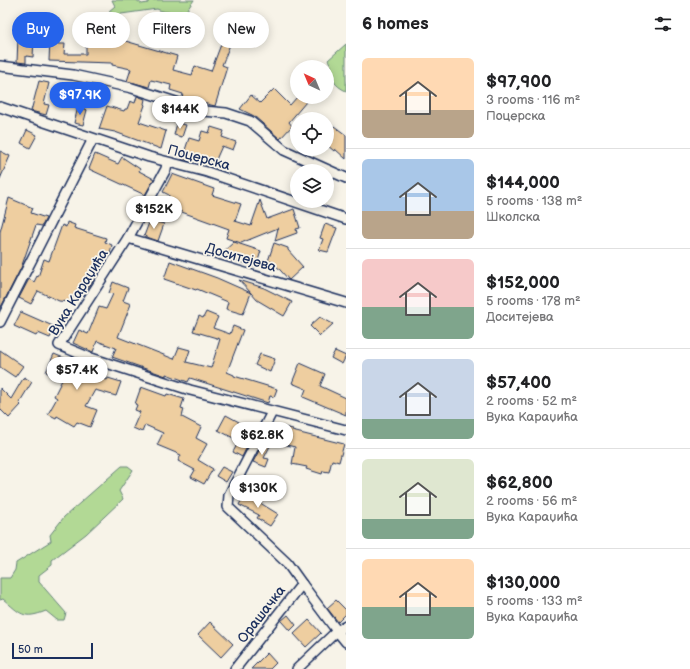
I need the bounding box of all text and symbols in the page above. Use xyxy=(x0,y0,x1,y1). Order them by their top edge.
chip: Buy xyxy=(12,12,64,48)
chip: Rent xyxy=(72,12,130,48)
chip: Filters xyxy=(138,12,205,48)
chip: New xyxy=(213,12,269,48)
icon: filters xyxy=(652,13,674,35)
text: 6 homes xyxy=(362,14,429,34)
north arrow xyxy=(290,60,334,104)
map controls xyxy=(290,60,334,208)
text: $97,900 xyxy=(486,72,551,92)
icon: home xyxy=(394,74,442,122)
pin: $97.9K xyxy=(47,82,113,116)
text: $97.9K xyxy=(59,87,101,103)
text: 3 rooms · 116 m² xyxy=(486,92,580,108)
pin: $144K xyxy=(152,96,208,130)
text: $144K xyxy=(161,101,199,117)
text: Поцерска xyxy=(486,108,546,124)
button: locate xyxy=(290,112,334,156)
street label: Поцерска xyxy=(166,141,233,174)
button: layers xyxy=(290,164,334,208)
text: $144,000 xyxy=(486,173,560,193)
icon: home xyxy=(394,175,442,223)
text: 5 rooms · 138 m² xyxy=(486,193,582,209)
pin: $152K xyxy=(126,196,182,230)
text: $152K xyxy=(135,201,173,217)
text: Школска xyxy=(486,209,540,225)
street label: Доситејева xyxy=(204,239,279,276)
street label: Вука Караџића xyxy=(45,245,112,339)
text: $152,000 xyxy=(486,273,560,293)
icon: home xyxy=(394,275,442,323)
text: 5 rooms · 178 m² xyxy=(486,293,581,309)
text: Доситејева xyxy=(486,309,554,325)
pin: $57.4K xyxy=(44,357,110,391)
text: $57.4K xyxy=(56,362,98,378)
text: $57,400 xyxy=(486,373,551,393)
icon: home xyxy=(394,375,442,423)
text: 2 rooms · 52 m² xyxy=(486,393,577,409)
text: Вука Караџића xyxy=(486,409,578,425)
pin: $62.8K xyxy=(229,422,295,456)
text: $62.8K xyxy=(240,427,284,443)
text: $62,800 xyxy=(486,473,553,493)
pin: $130K xyxy=(230,475,286,509)
icon: home xyxy=(394,475,442,523)
text: $130K xyxy=(239,480,277,496)
text: 2 rooms · 56 m² xyxy=(486,493,577,509)
text: Вука Караџића xyxy=(486,509,578,525)
text: $130,000 xyxy=(486,573,560,593)
icon: home xyxy=(394,575,442,623)
street label: Орашачка xyxy=(234,582,289,646)
text: 5 rooms · 133 m² xyxy=(486,593,583,609)
text: Вука Караџића xyxy=(486,609,578,625)
scale bar xyxy=(12,641,93,660)
text: 50 m xyxy=(18,643,43,656)

